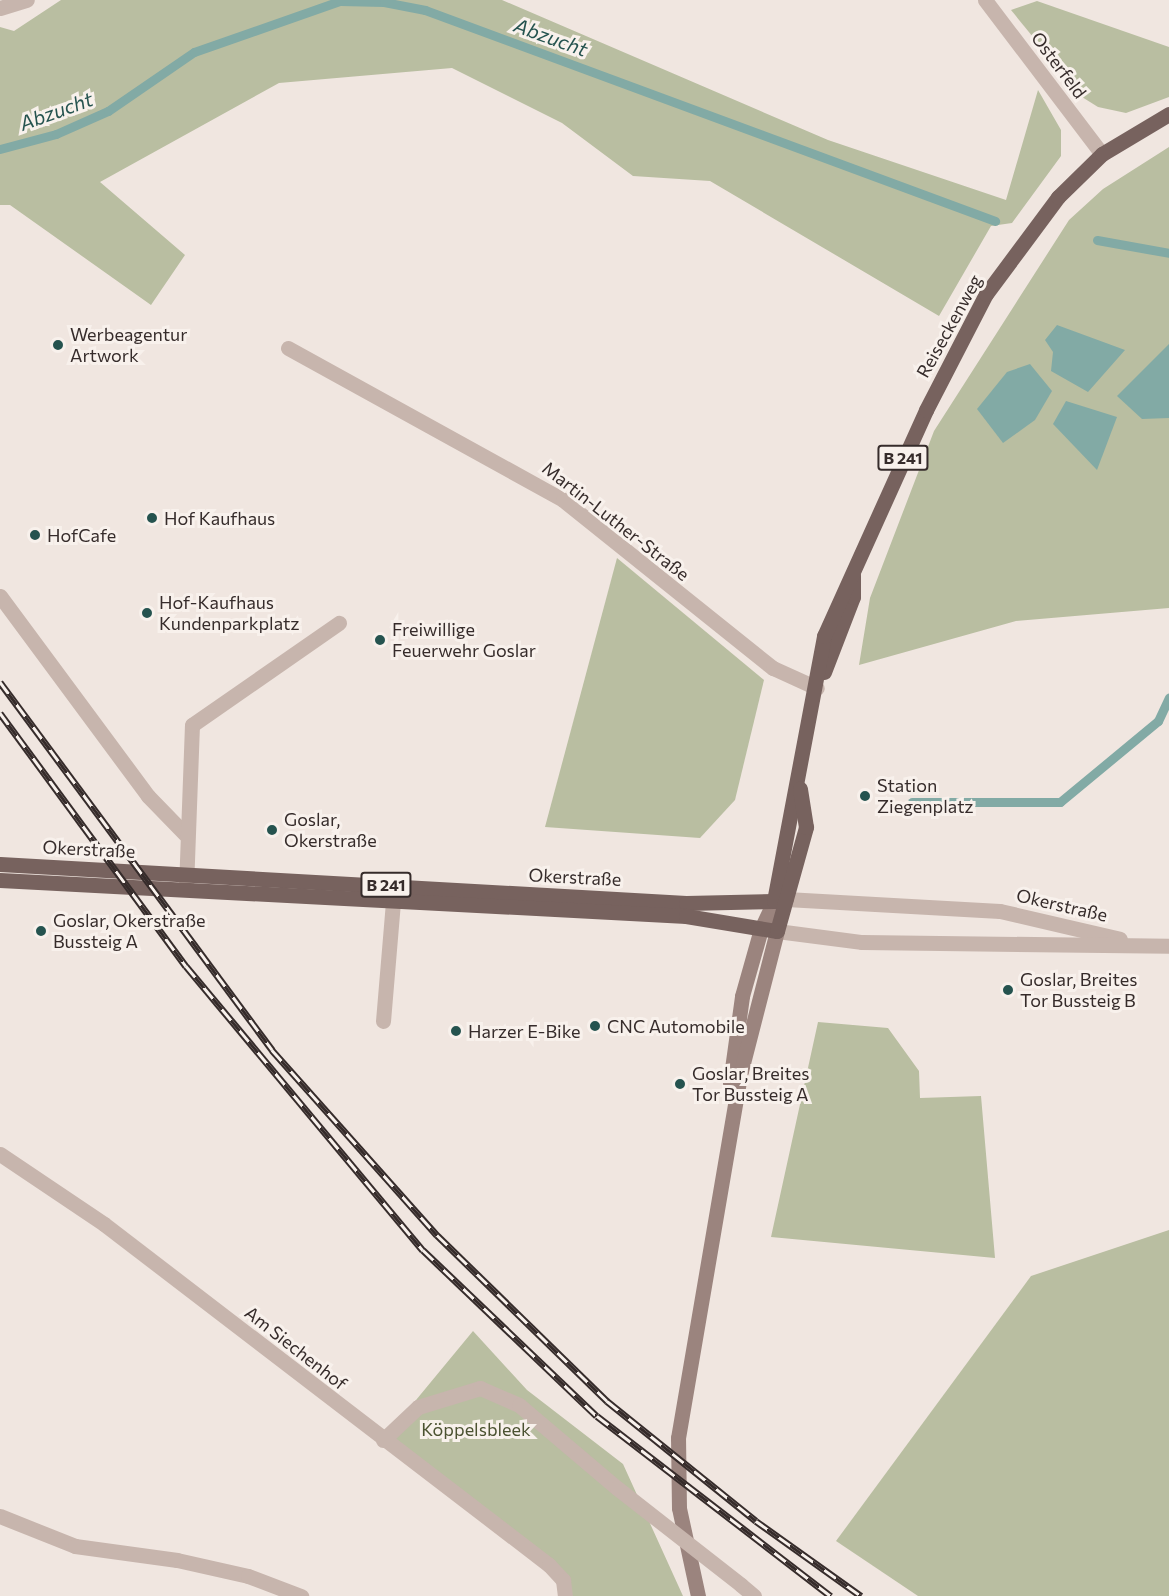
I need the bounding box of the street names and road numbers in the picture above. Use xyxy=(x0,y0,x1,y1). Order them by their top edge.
street label: Osterfeld xyxy=(1027,27,1091,103)
street label: Reiseckenweg xyxy=(912,271,986,381)
road number: B 241 xyxy=(876,445,930,471)
street label: Martin-Luther-Straße xyxy=(538,457,694,585)
street label: Okerstraße xyxy=(42,836,136,862)
street label: Okerstraße xyxy=(528,864,622,890)
road number: B 241 xyxy=(359,872,413,898)
street label: Okerstraße xyxy=(1014,884,1110,926)
street label: Am Siechenhof xyxy=(241,1302,351,1394)

